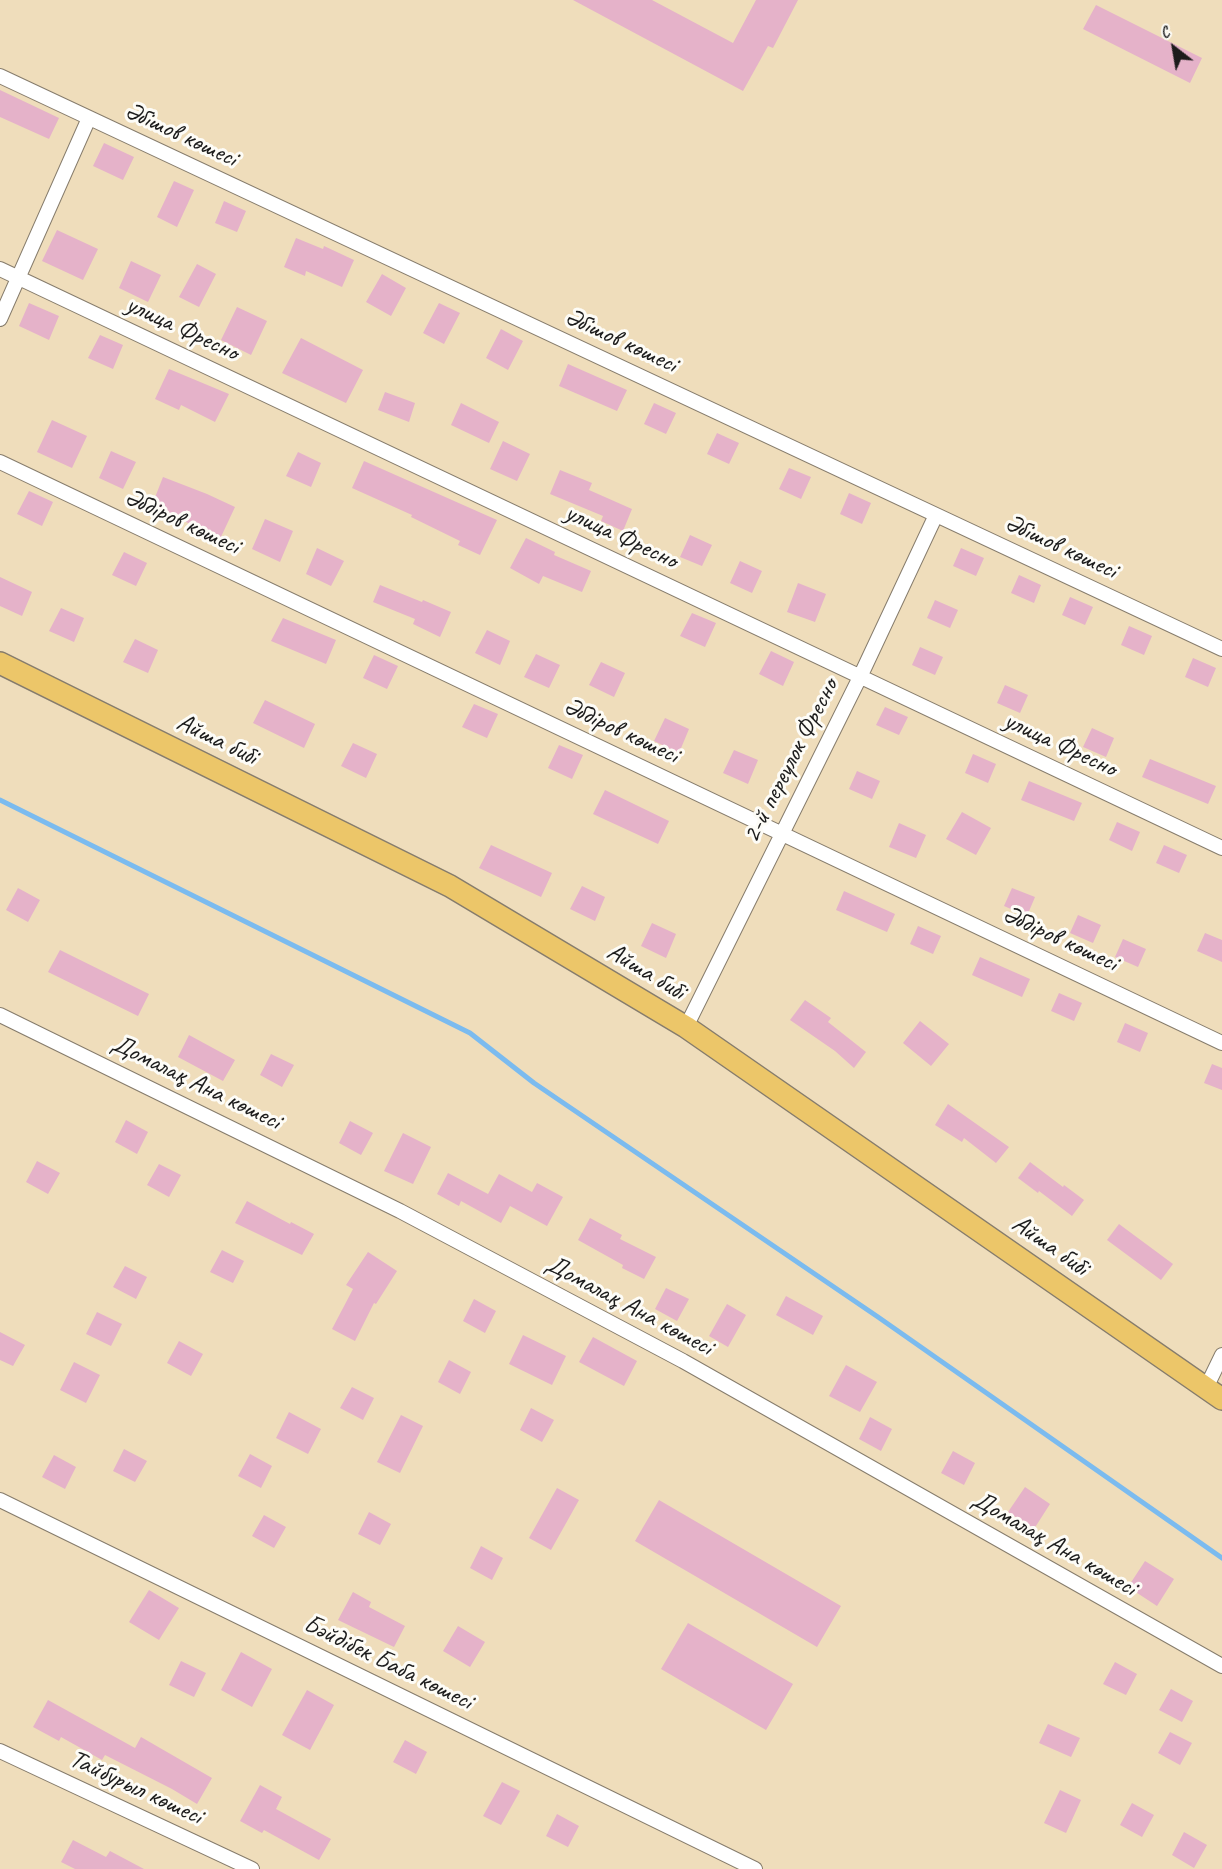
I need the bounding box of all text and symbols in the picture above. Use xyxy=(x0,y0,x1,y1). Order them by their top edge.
north arrow xyxy=(1144,18,1204,78)
text: С xyxy=(1156,22,1173,43)
street label: Әбішов көшесі xyxy=(120,95,242,175)
street label: улица Фресно xyxy=(121,289,243,369)
street label: Әбішов көшесі xyxy=(560,301,682,381)
street label: Әбдіров көшесі xyxy=(119,482,245,562)
street label: улица Фресно xyxy=(560,497,682,577)
street label: Әбішов көшесі xyxy=(1000,507,1122,587)
street label: 2-й переулок Фресно xyxy=(736,674,846,848)
street label: Әбдіров көшесі xyxy=(558,691,684,771)
street label: улица Фресно xyxy=(999,705,1121,785)
street label: Айша бибі xyxy=(171,707,263,773)
street label: Әбдіров көшесі xyxy=(997,899,1123,979)
street label: Айша бибі xyxy=(601,936,691,1008)
street label: Домалақ Ана көшесі xyxy=(106,1028,286,1138)
street label: Айша бибі xyxy=(1006,1209,1094,1283)
street label: Домалақ Ана көшесі xyxy=(540,1249,718,1363)
street label: Домалақ Ана көшесі xyxy=(966,1484,1142,1604)
street label: Бәйдібек Баба көшесі xyxy=(298,1609,478,1717)
street label: Тайбурыл көшесі xyxy=(65,1744,207,1832)

